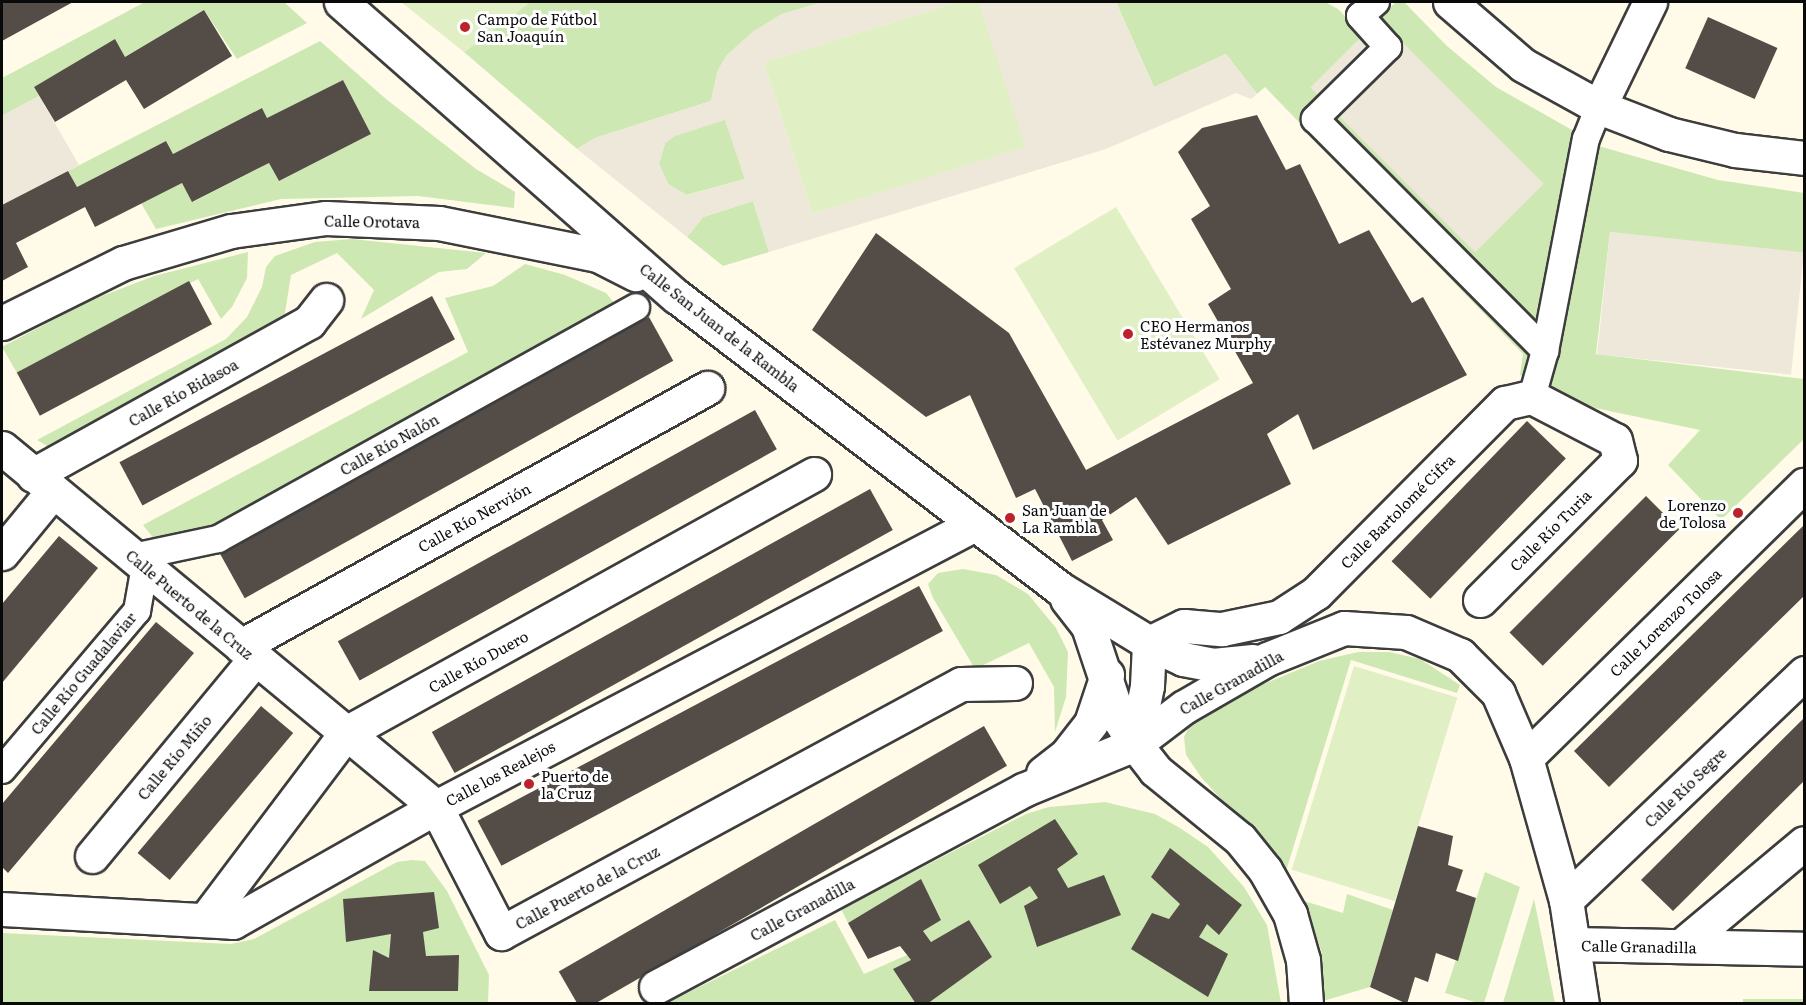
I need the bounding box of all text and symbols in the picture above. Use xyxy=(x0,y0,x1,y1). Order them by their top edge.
place label: Campo de Fútbol San Joaquín xyxy=(477,9,597,44)
marker: Campo de Fútbol San Joaquín xyxy=(458,20,472,34)
street label: Calle Orotava xyxy=(324,211,420,231)
street label: Calle San Juan de la Rambla xyxy=(637,259,803,395)
place label: CEO Hermanos Estévanez Murphy xyxy=(1140,316,1272,351)
marker: CEO Hermanos Estévanez Murphy xyxy=(1121,327,1135,341)
street label: Calle Río Bidasoa xyxy=(125,354,241,430)
street label: Calle Río Nalón xyxy=(337,409,441,479)
street label: Calle Bartolomé Cifra xyxy=(1336,450,1458,572)
street label: Calle Río Nervión xyxy=(415,479,533,555)
street label: Calle Río Turia xyxy=(1506,486,1594,574)
place label: Lorenzo de Tolosa xyxy=(1659,495,1726,530)
place label: San Juan de La Rambla xyxy=(1022,500,1107,535)
marker: Lorenzo de Tolosa xyxy=(1731,506,1745,520)
marker: San Juan de La Rambla xyxy=(1003,511,1017,525)
street label: Calle Puerto de la Cruz xyxy=(123,546,257,662)
street label: Calle Lorenzo Tolosa xyxy=(1606,564,1724,680)
street label: Calle Río Guadalaviar xyxy=(27,608,139,738)
street label: Calle Río Duero xyxy=(425,626,531,696)
street label: Calle Granadilla xyxy=(1176,646,1286,718)
street label: Calle Río Miño xyxy=(133,711,215,803)
street label: Calle los Realejos xyxy=(442,737,558,809)
street label: Calle Río Segre xyxy=(1640,743,1730,831)
place label: Puerto de la Cruz xyxy=(541,766,609,801)
marker: Puerto de la Cruz xyxy=(522,777,536,791)
street label: Calle Puerto de la Cruz xyxy=(512,841,662,933)
street label: Calle Granadilla xyxy=(747,874,857,944)
street label: Calle Granadilla xyxy=(1581,936,1697,956)

